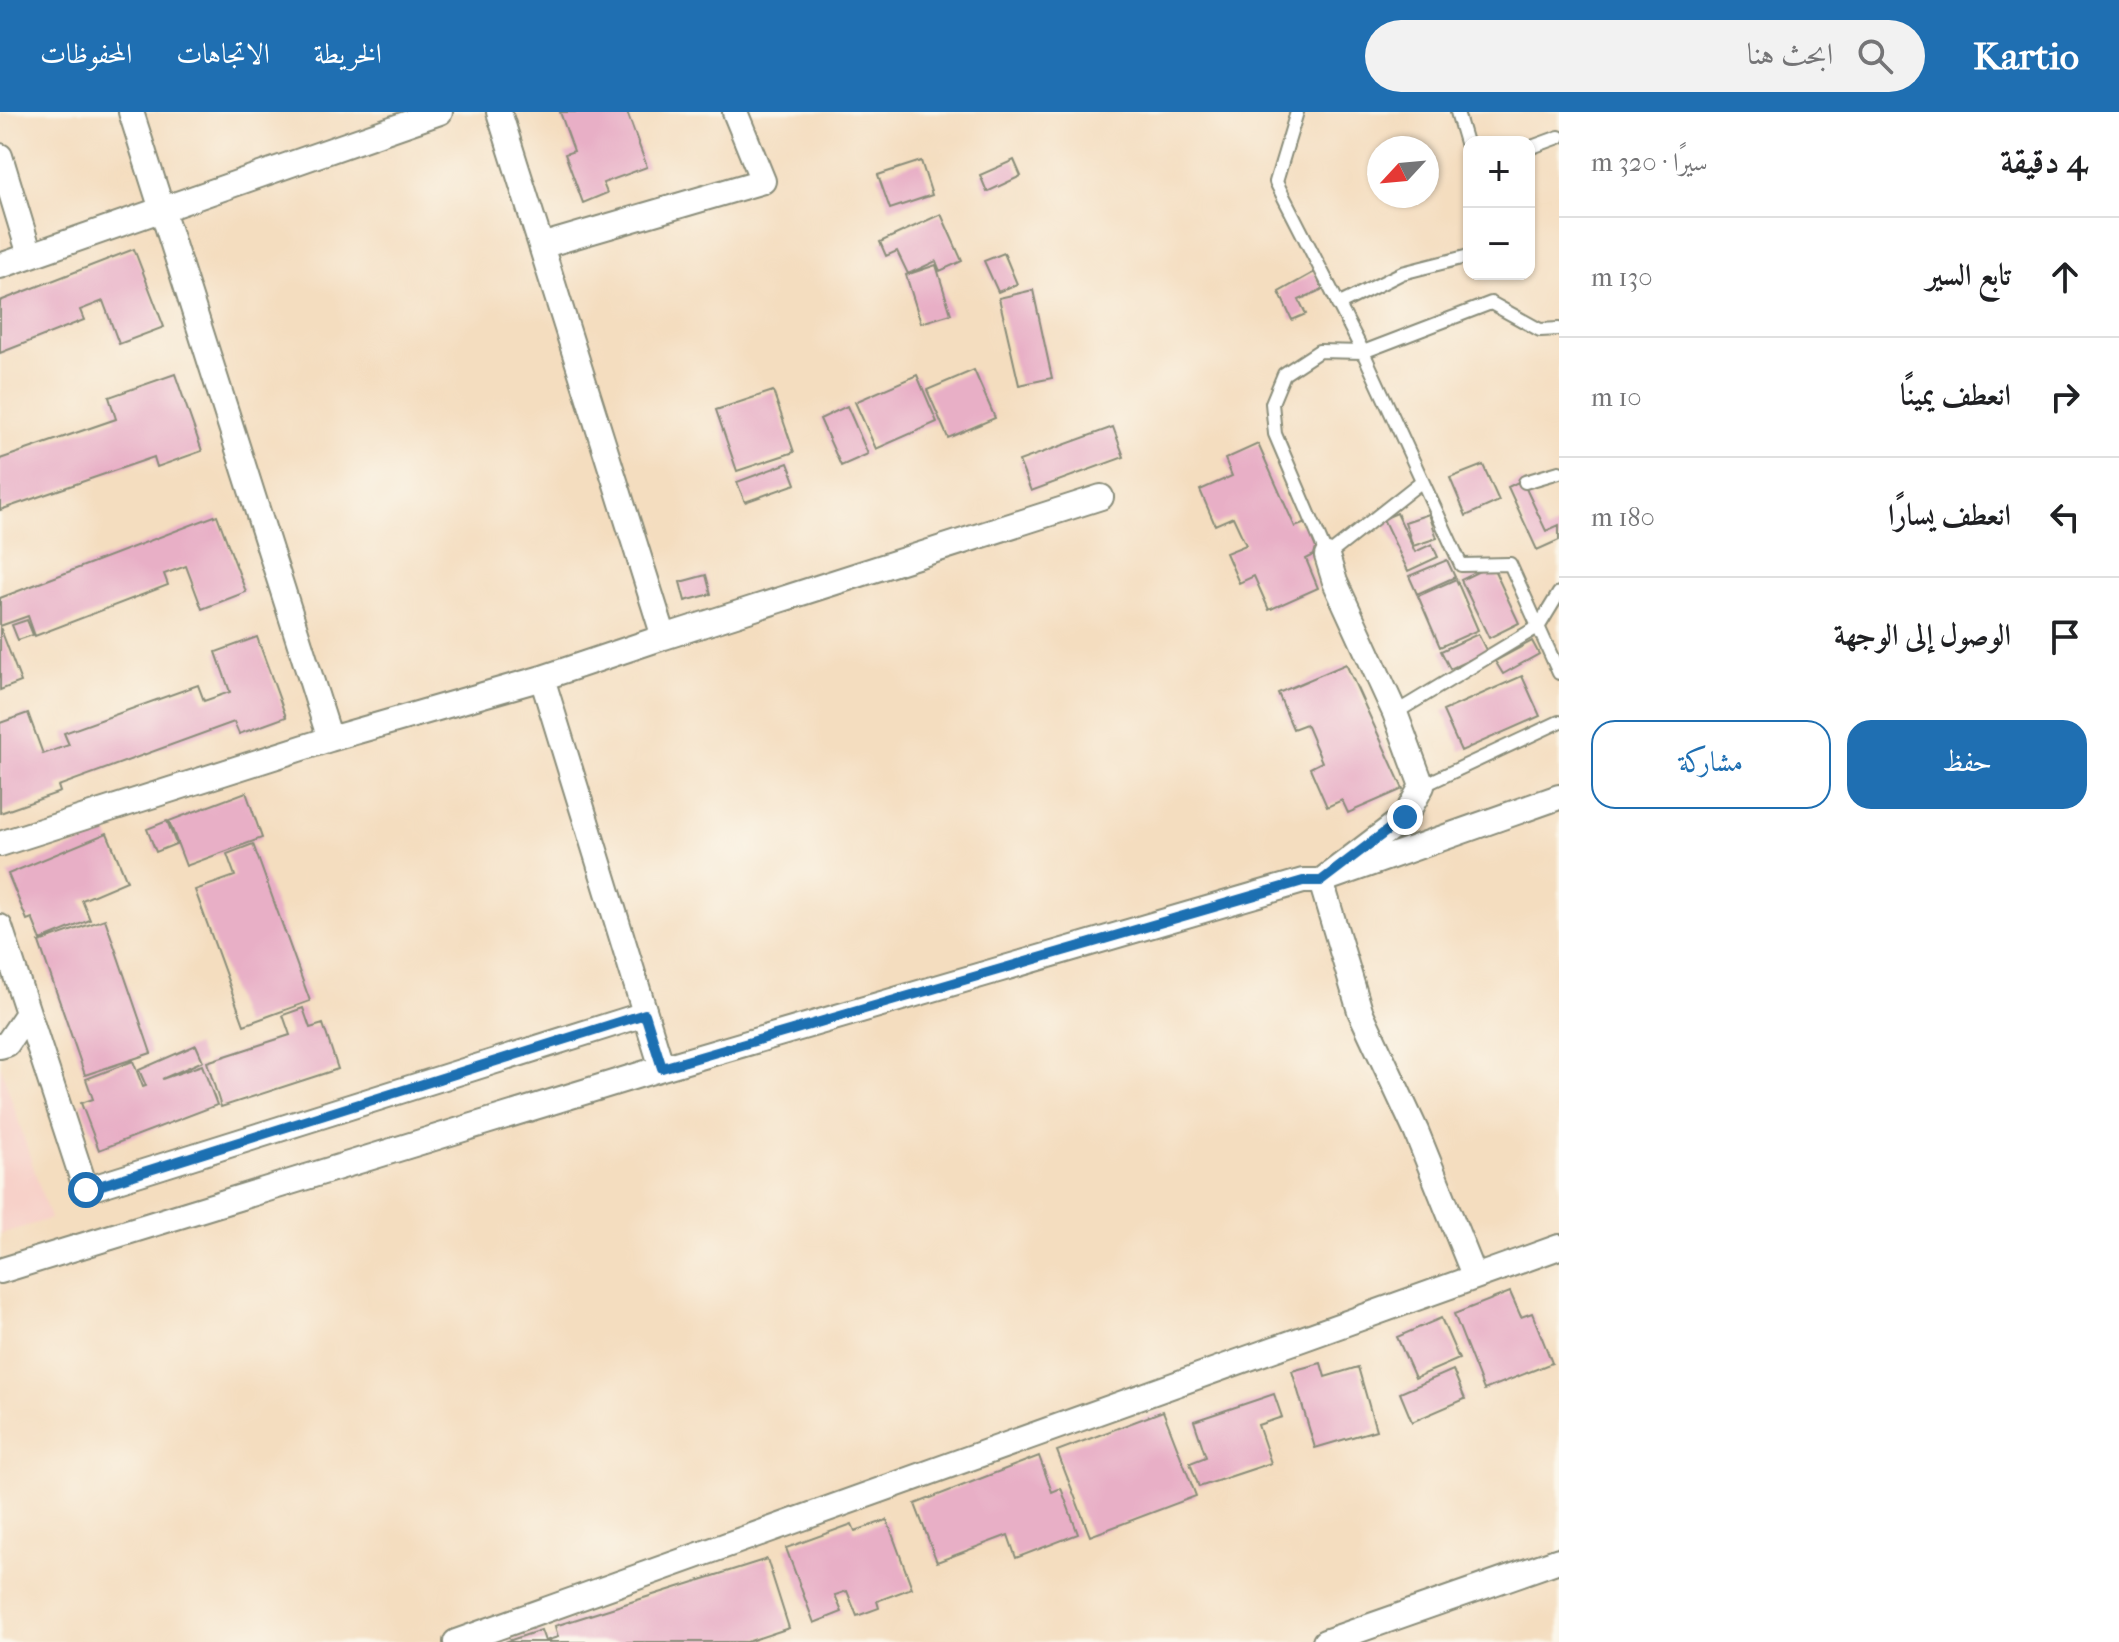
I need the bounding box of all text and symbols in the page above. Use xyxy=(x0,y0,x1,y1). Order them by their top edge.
search box xyxy=(1365,20,1925,92)
icon: search xyxy=(1853,34,1897,78)
text: Kartio xyxy=(1973,34,2079,79)
text: المحفوظات xyxy=(40,37,132,70)
text: الاتجاهات xyxy=(176,37,270,70)
text: الخريطة xyxy=(314,37,382,70)
text: ابحث هنا xyxy=(1747,37,1833,72)
north arrow xyxy=(1367,136,1439,208)
map controls xyxy=(1463,136,1535,280)
button: + xyxy=(1463,136,1535,208)
text: 4 دقيقة xyxy=(2000,141,2087,181)
text: سيرًا · 320 m xyxy=(1591,147,1708,178)
button: − xyxy=(1463,208,1535,280)
icon: ahead xyxy=(2043,255,2087,299)
text: تابع السير xyxy=(1926,258,2011,293)
text: 130 m xyxy=(1591,262,1653,293)
icon: right xyxy=(2043,375,2087,419)
text: انعطف يمينًا xyxy=(1900,378,2011,413)
text: 10 m xyxy=(1591,382,1642,413)
icon: left xyxy=(2043,495,2087,539)
text: انعطف يسارًا xyxy=(1888,498,2011,533)
text: 180 m xyxy=(1591,502,1655,533)
icon: arrive xyxy=(2043,615,2087,659)
text: الوصول إلى الوجهة xyxy=(1834,618,2011,653)
button: مشاركة xyxy=(1591,720,1831,809)
button: حفظ xyxy=(1847,720,2087,809)
route end xyxy=(1387,799,1423,835)
route start xyxy=(68,1172,104,1208)

